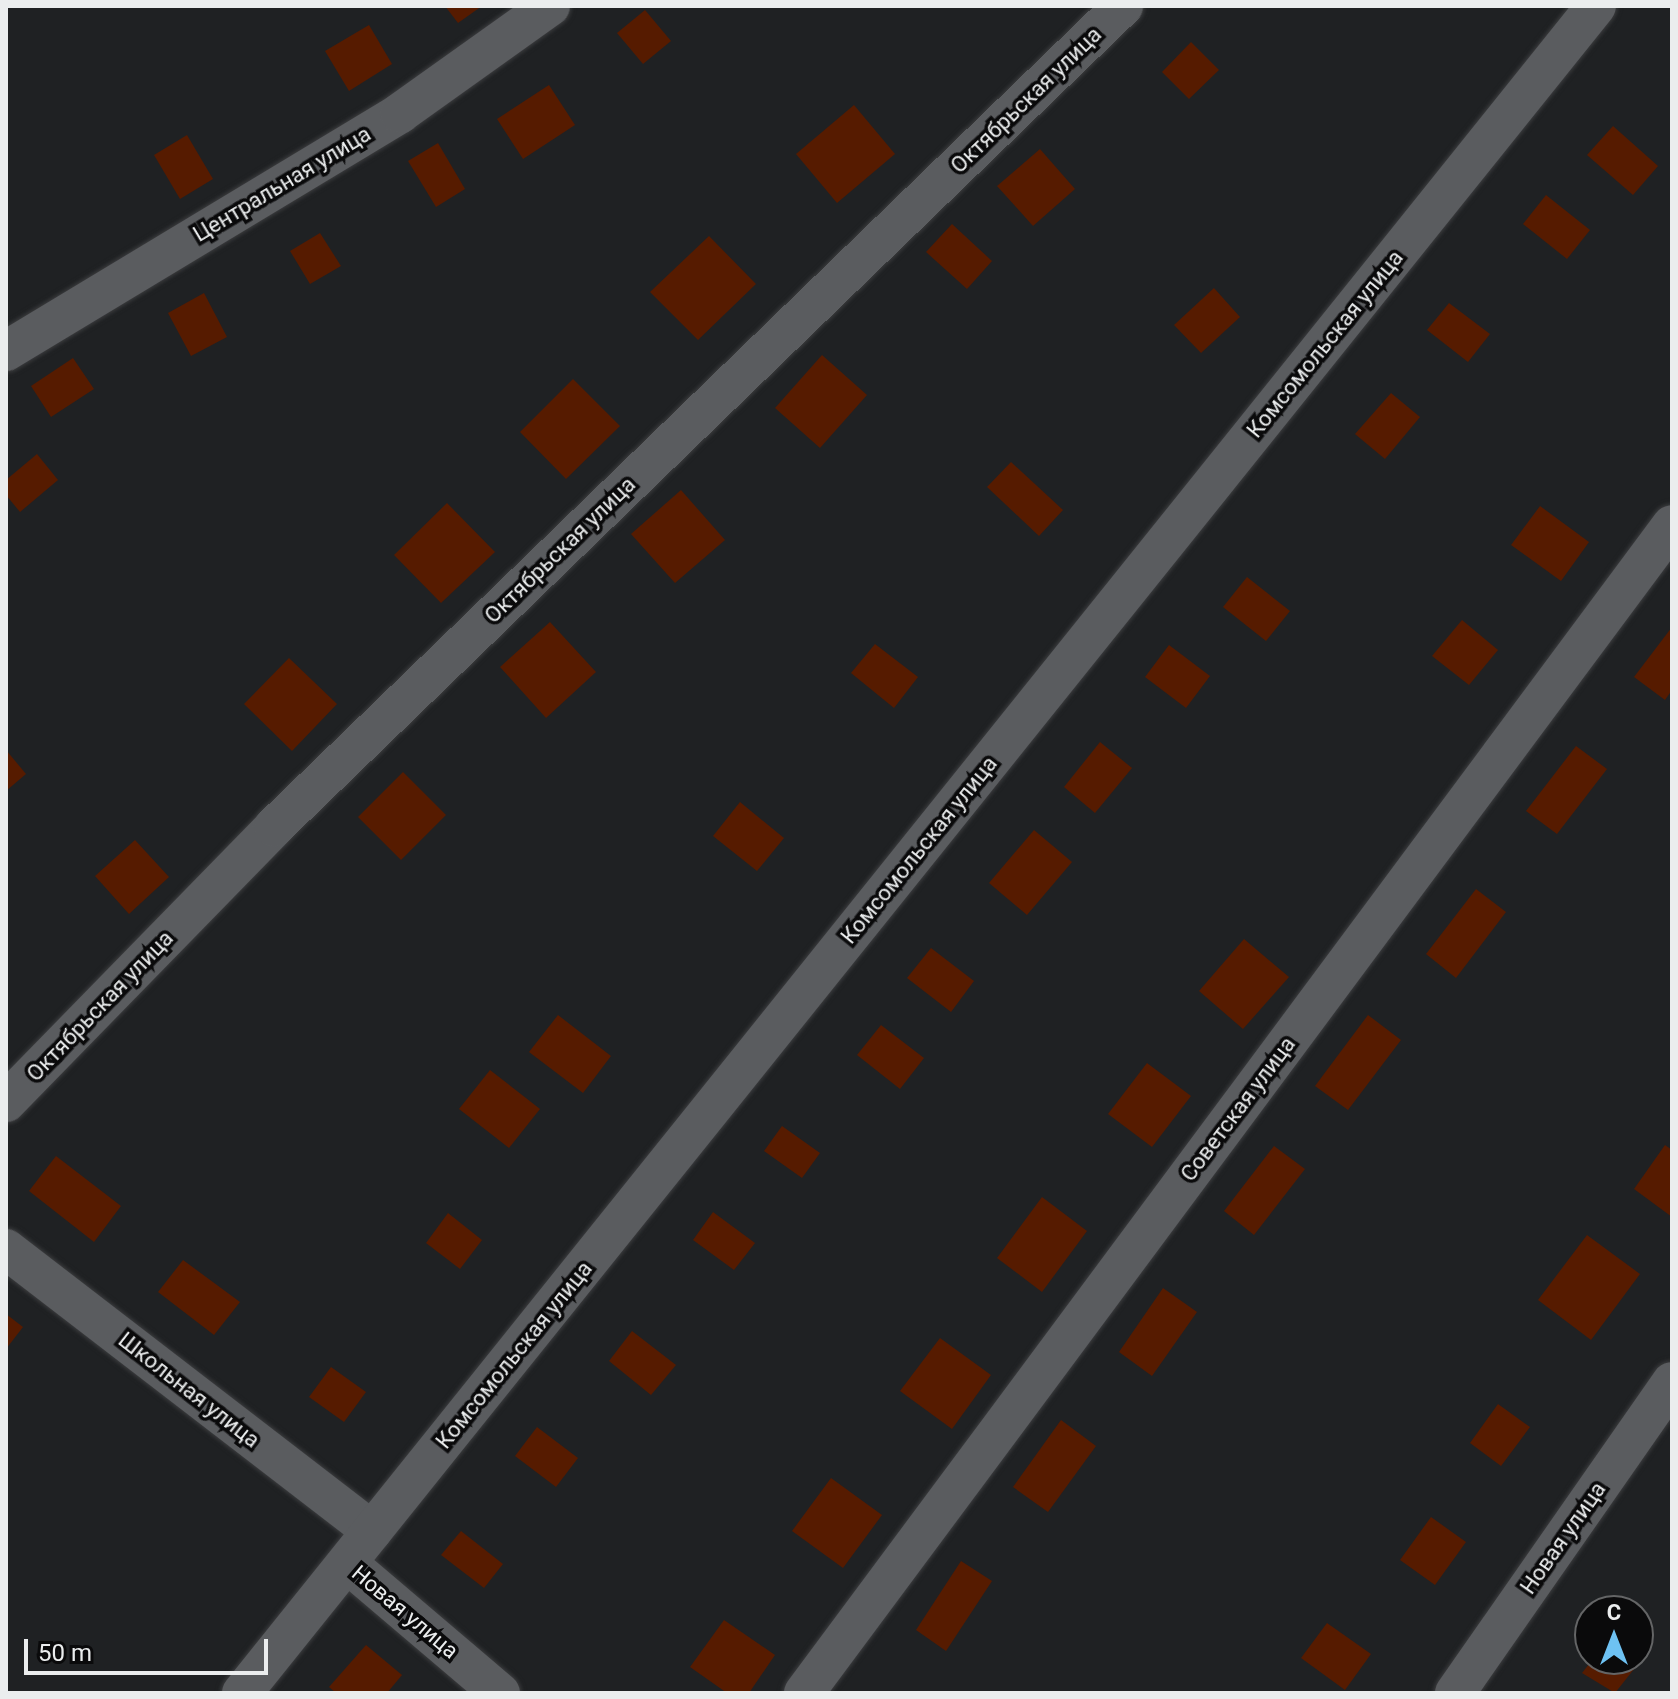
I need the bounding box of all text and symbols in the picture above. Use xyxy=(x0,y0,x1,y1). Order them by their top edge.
street label: Октябрьская улица xyxy=(945,21,1107,179)
street label: Центральная улица xyxy=(188,121,376,247)
street label: Комсомольская улица xyxy=(1241,245,1409,443)
street label: Октябрьская улица xyxy=(479,471,641,629)
street label: Комсомольская улица xyxy=(835,751,1003,949)
street label: Октябрьская улица xyxy=(21,925,179,1087)
street label: Советская улица xyxy=(1175,1032,1301,1186)
street label: Комсомольская улица xyxy=(430,1256,598,1454)
street label: Школьная улица xyxy=(113,1327,265,1453)
street label: Новая улица xyxy=(1515,1477,1611,1599)
street label: Новая улица xyxy=(346,1560,464,1664)
north arrow xyxy=(1574,1595,1654,1675)
text: С xyxy=(1607,1600,1621,1625)
scale bar xyxy=(28,1623,272,1673)
text: 50 m xyxy=(38,1639,92,1667)

